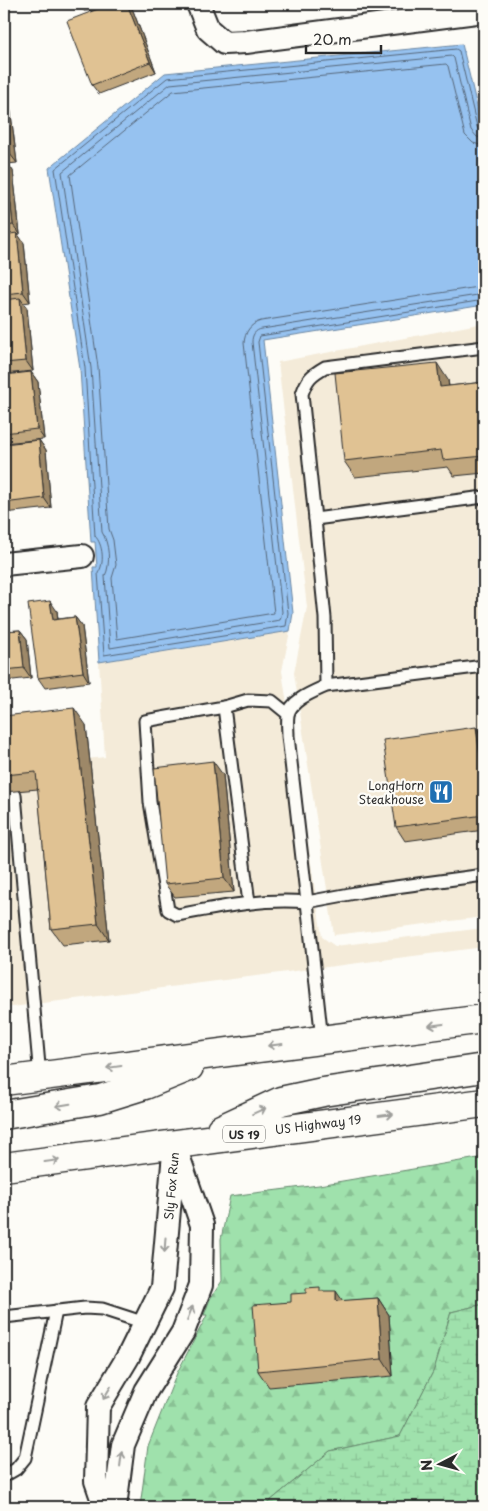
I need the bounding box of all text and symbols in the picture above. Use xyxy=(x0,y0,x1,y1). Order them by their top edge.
scale bar xyxy=(306,22,380,54)
text: 20 m xyxy=(313,27,352,50)
place label: LongHorn Steakhouse xyxy=(359,776,424,808)
restaurant icon: LongHorn Steakhouse xyxy=(428,779,454,805)
one-way arrow xyxy=(428,1020,444,1030)
one-way arrow xyxy=(267,1041,283,1051)
one-way arrow xyxy=(106,1062,122,1072)
one-way arrow xyxy=(56,1101,72,1111)
one-way arrow xyxy=(251,1106,266,1116)
street label: US Highway 19 xyxy=(274,1110,362,1138)
one-way arrow xyxy=(378,1110,394,1120)
road number: US 19 xyxy=(223,1126,265,1142)
street label: Sly Fox Run xyxy=(159,1151,183,1221)
one-way arrow xyxy=(44,1156,60,1166)
one-way arrow xyxy=(161,1237,170,1253)
one-way arrow xyxy=(186,1306,195,1321)
one-way arrow xyxy=(101,1386,111,1400)
north arrow xyxy=(416,1438,466,1488)
one-way arrow xyxy=(116,1451,126,1467)
text: N xyxy=(416,1459,438,1472)

